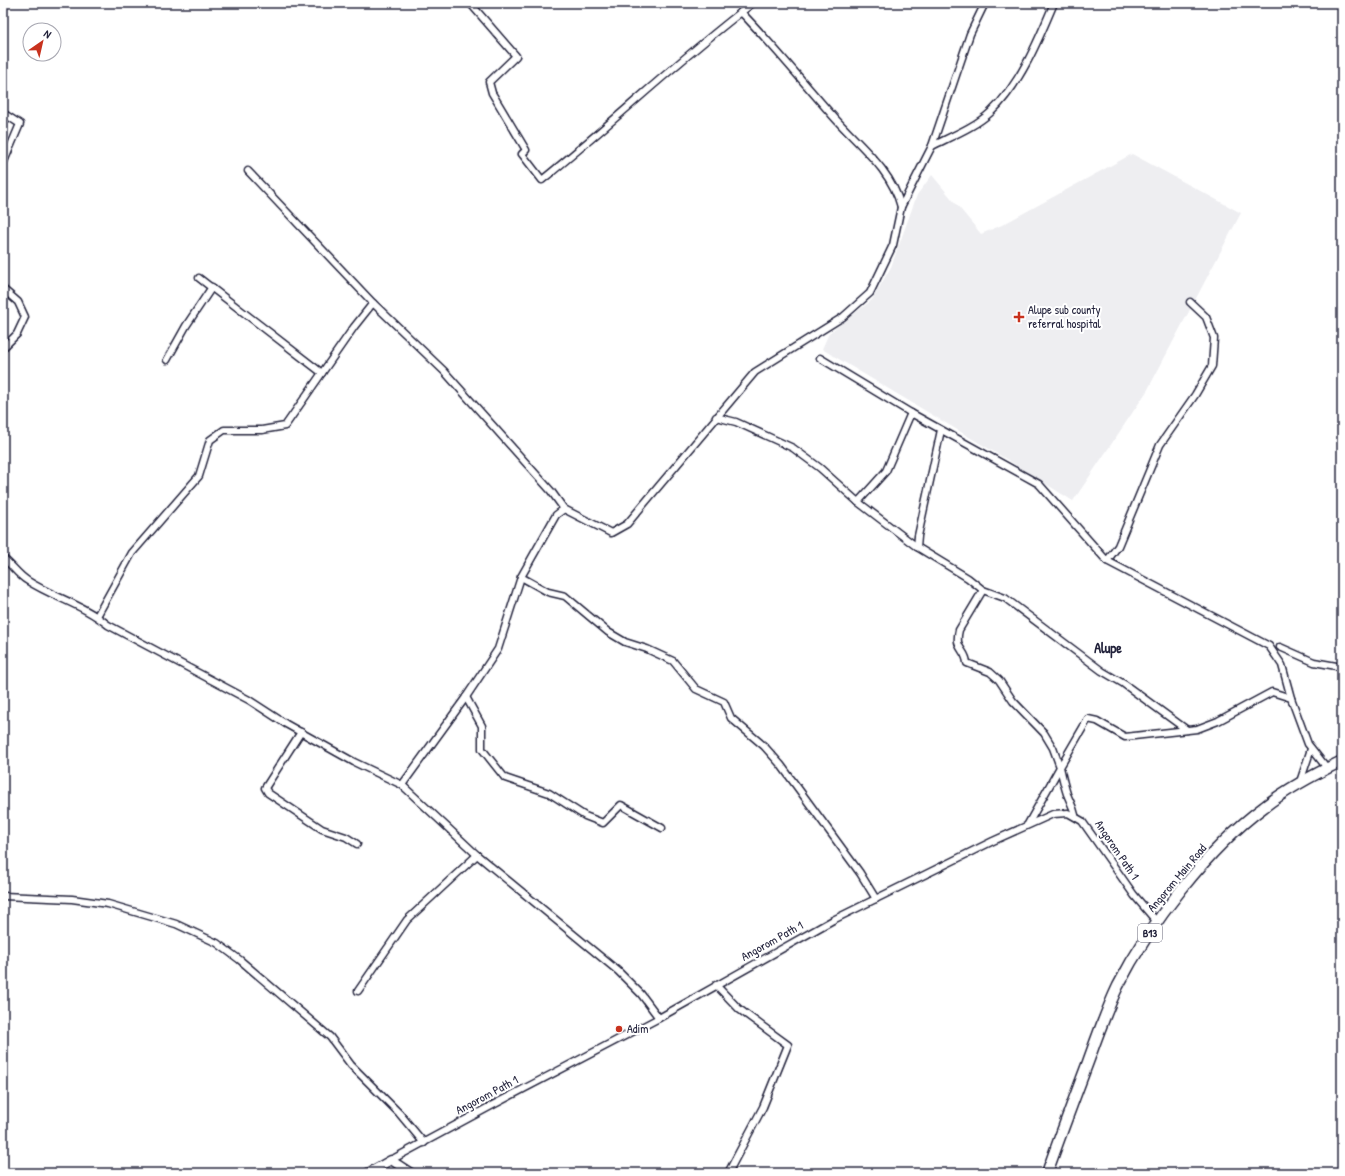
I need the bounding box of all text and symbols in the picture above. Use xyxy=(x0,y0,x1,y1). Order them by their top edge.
north arrow xyxy=(22,22,62,62)
text: N xyxy=(41,26,54,41)
place label: Alupe sub county referral hospital xyxy=(1028,301,1102,332)
marker: Alupe sub county referral hospital xyxy=(1013,311,1025,323)
district label: Alupe xyxy=(1094,638,1122,659)
street label: Angorom Path 1 xyxy=(1091,817,1144,883)
street label: Angorom Main Road xyxy=(1143,840,1210,915)
street label: Angorom Path 1 xyxy=(738,917,806,965)
road number: B13 xyxy=(1138,924,1162,942)
place label: Adim xyxy=(627,1020,648,1037)
marker: Adim xyxy=(614,1024,624,1034)
street label: Angorom Path 1 xyxy=(452,1071,521,1118)

